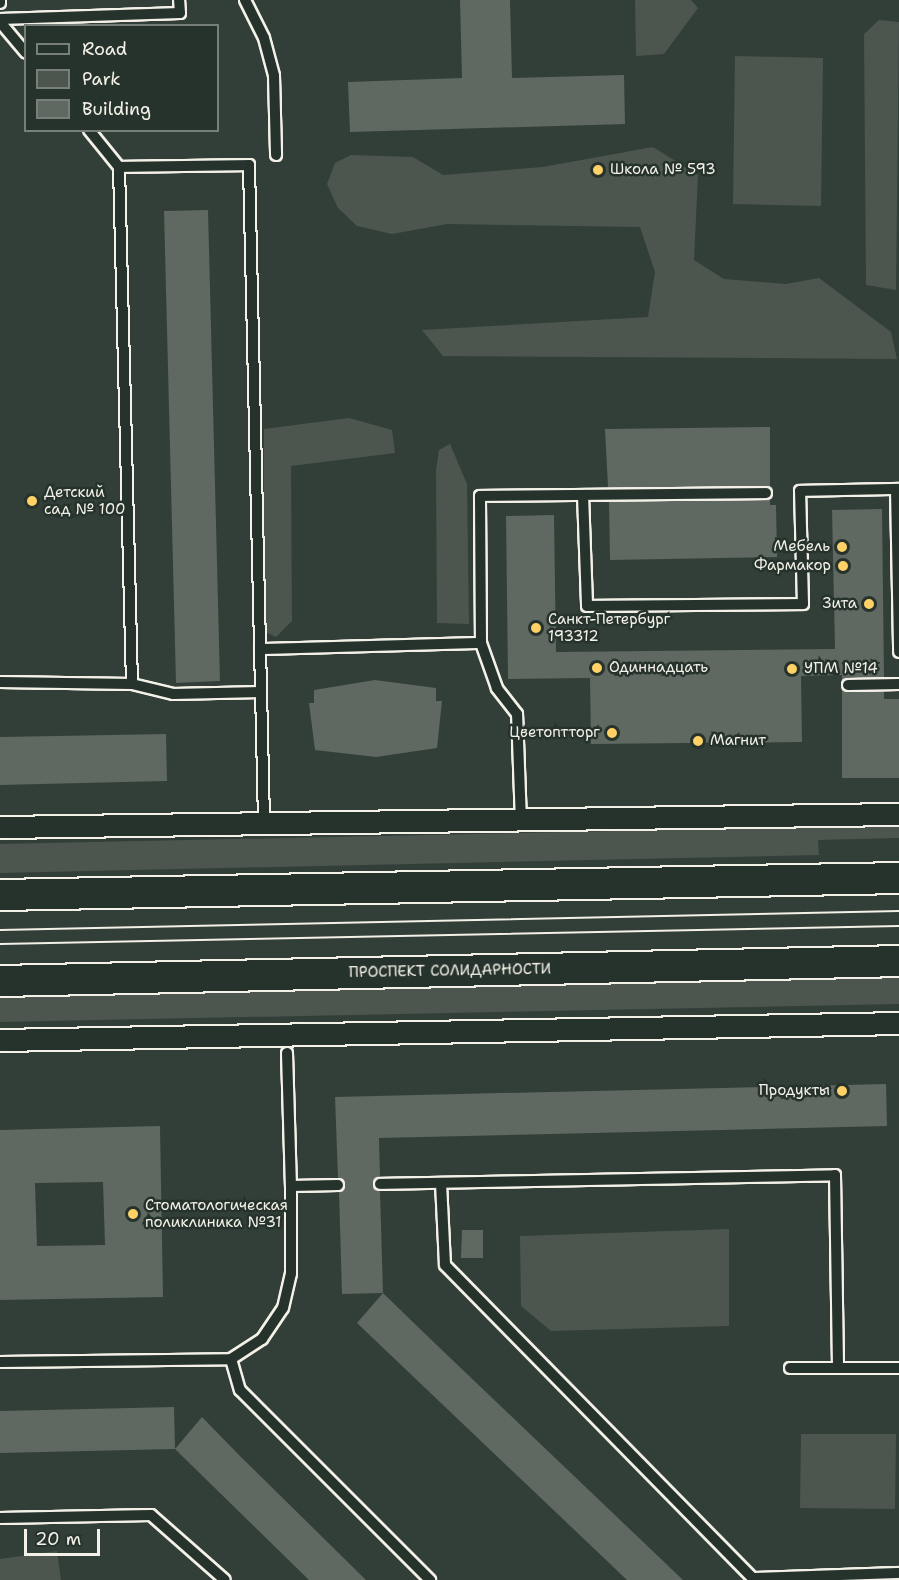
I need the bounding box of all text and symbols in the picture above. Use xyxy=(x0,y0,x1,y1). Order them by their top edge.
legend xyxy=(24,24,219,132)
text: Road xyxy=(82,37,127,61)
text: Park xyxy=(82,67,121,91)
text: Building xyxy=(82,97,151,121)
place label: Школа № 593 xyxy=(610,161,716,179)
marker: Школа № 593 xyxy=(591,163,605,177)
place label: Детский сад № 100 xyxy=(44,483,126,518)
marker: Детский сад № 100 xyxy=(25,494,39,508)
place label: Мебель xyxy=(774,538,830,556)
marker: Мебель xyxy=(835,540,849,554)
place label: Фармакор xyxy=(754,557,831,575)
marker: Фармакор xyxy=(836,559,850,573)
place label: Зита xyxy=(823,595,857,613)
marker: Зита xyxy=(862,597,876,611)
place label: Санкт-Петербург 193312 xyxy=(548,610,670,645)
marker: Санкт-Петербург 193312 xyxy=(529,621,543,635)
place label: Одиннадцать xyxy=(609,659,708,677)
place label: УПМ №14 xyxy=(804,660,878,678)
marker: Одиннадцать xyxy=(590,661,604,675)
marker: УПМ №14 xyxy=(785,662,799,676)
place label: Цветоптторг xyxy=(509,724,600,742)
marker: Цветоптторг xyxy=(605,726,619,740)
place label: Магнит xyxy=(710,732,766,750)
marker: Магнит xyxy=(691,734,705,748)
street label: ПРОСПЕКТ СОЛИДАРНОСТИ xyxy=(349,960,551,982)
place label: Продукты xyxy=(759,1082,830,1100)
marker: Продукты xyxy=(835,1084,849,1098)
place label: Стоматологическая поликлиника №31 xyxy=(145,1196,288,1231)
marker: Стоматологическая поликлиника №31 xyxy=(126,1207,140,1221)
scale bar xyxy=(27,1517,104,1555)
text: 20 m xyxy=(35,1527,81,1551)

